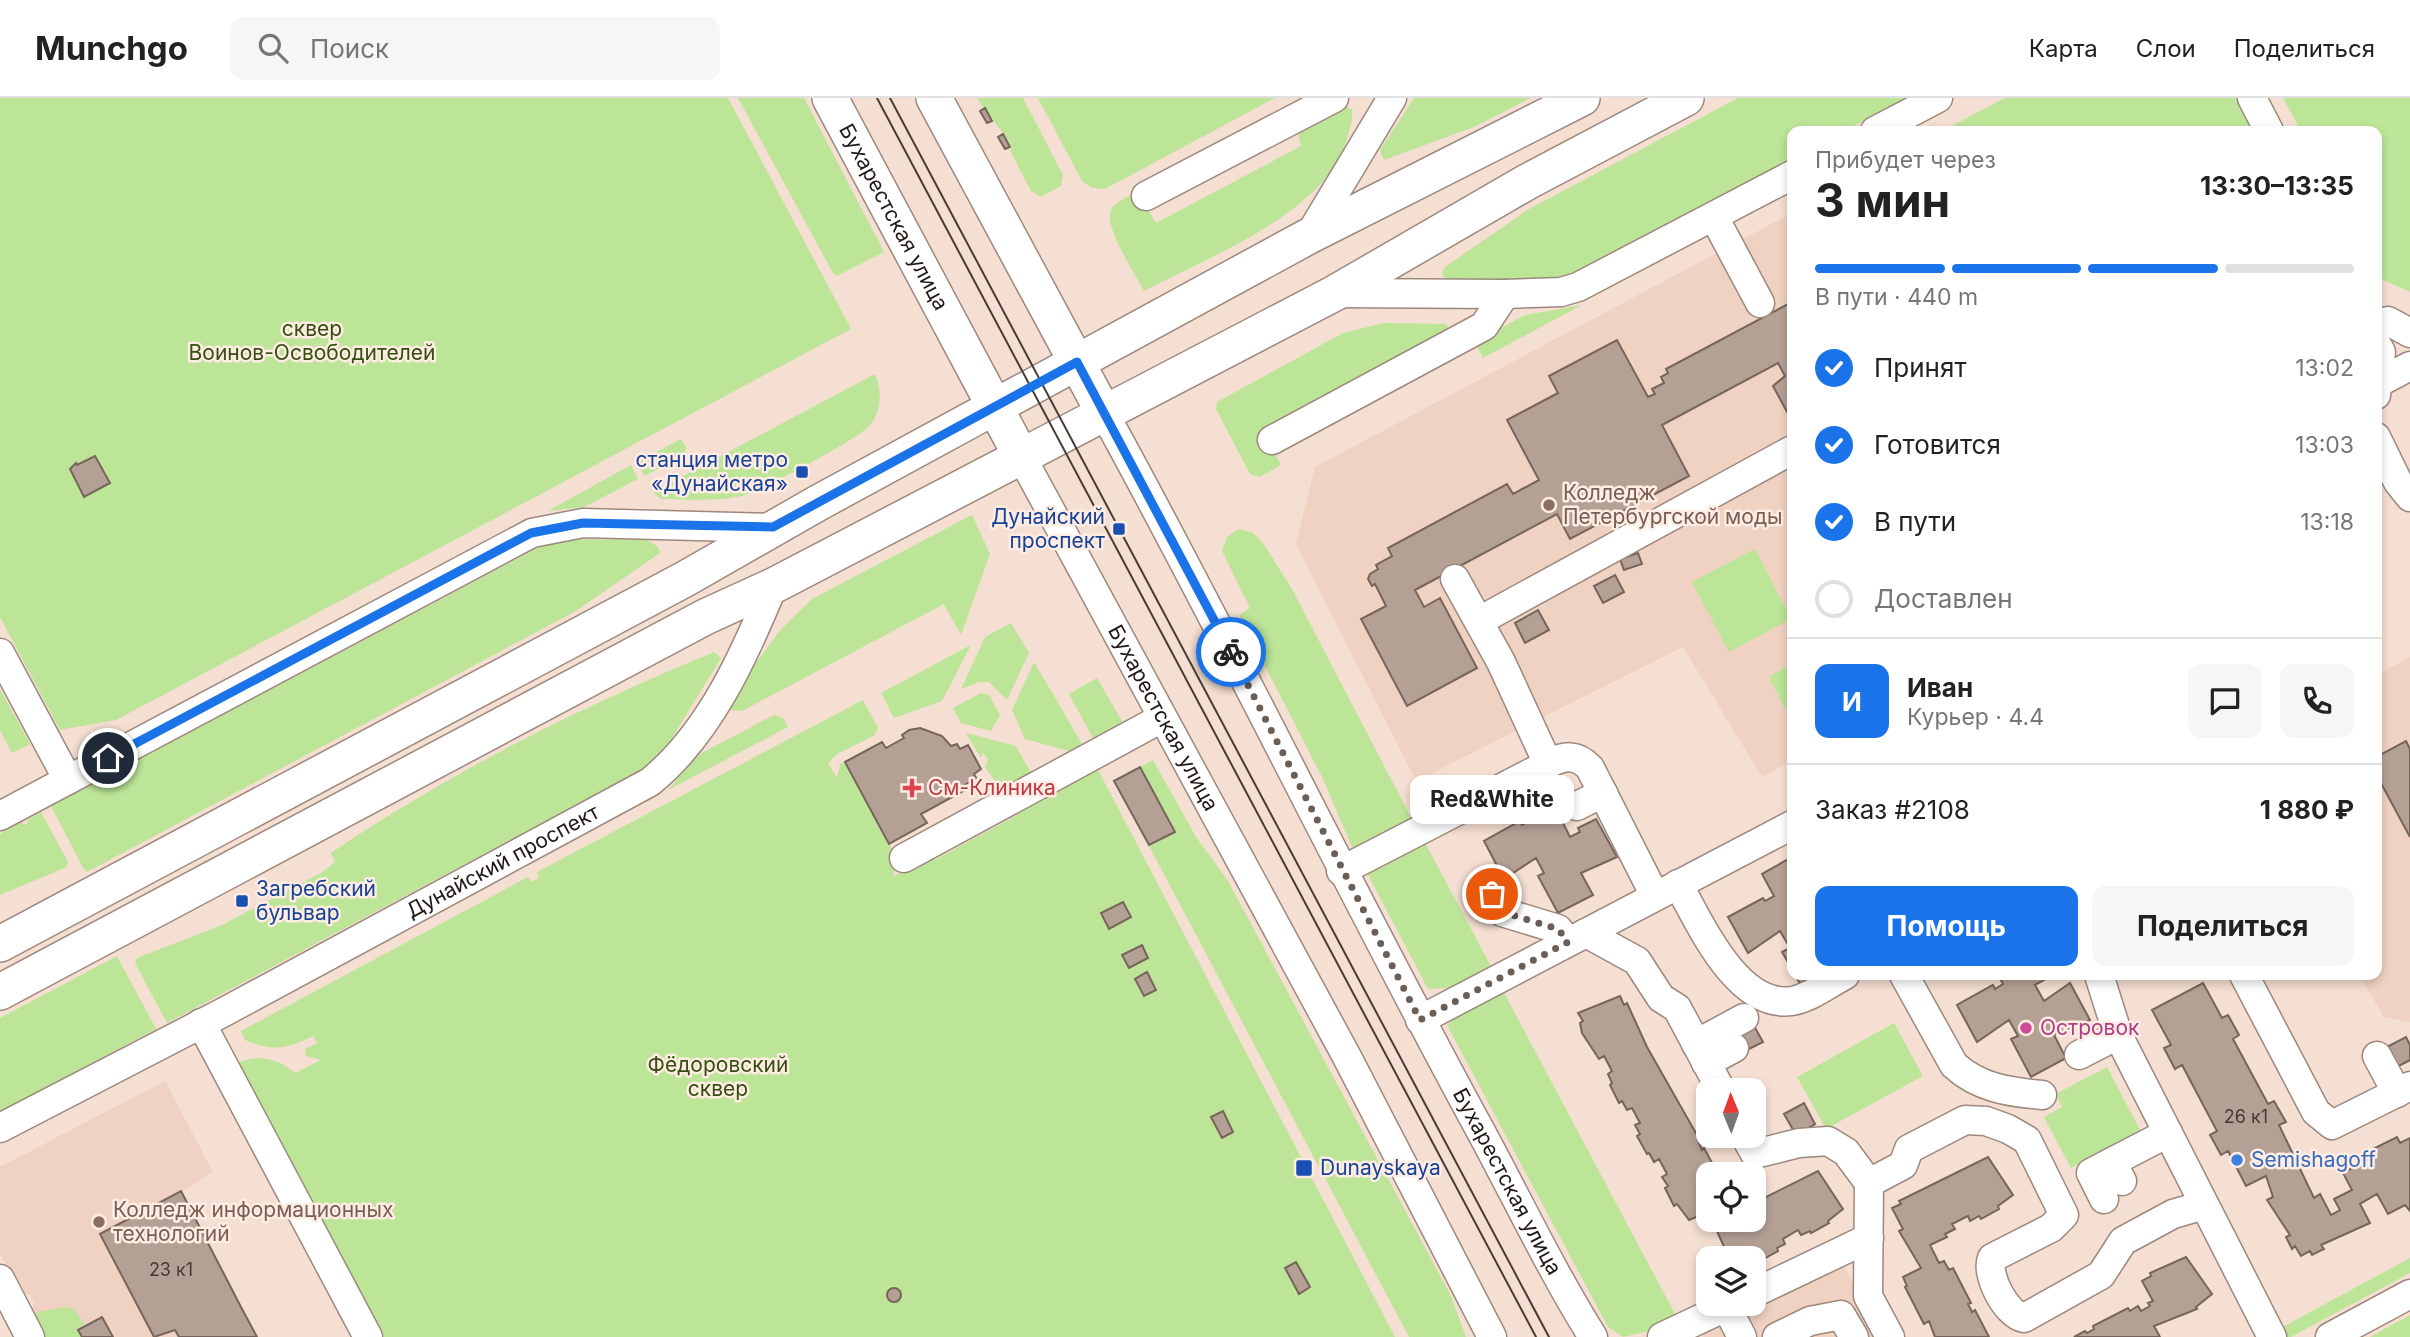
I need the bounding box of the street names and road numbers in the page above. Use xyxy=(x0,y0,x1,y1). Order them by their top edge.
street label: Бухарестская улица xyxy=(834,119,954,314)
street label: Бухарестская улица xyxy=(1103,620,1224,815)
street label: Дунайский проспект xyxy=(402,799,603,923)
street label: Бухарестская улица xyxy=(1448,1084,1567,1279)

